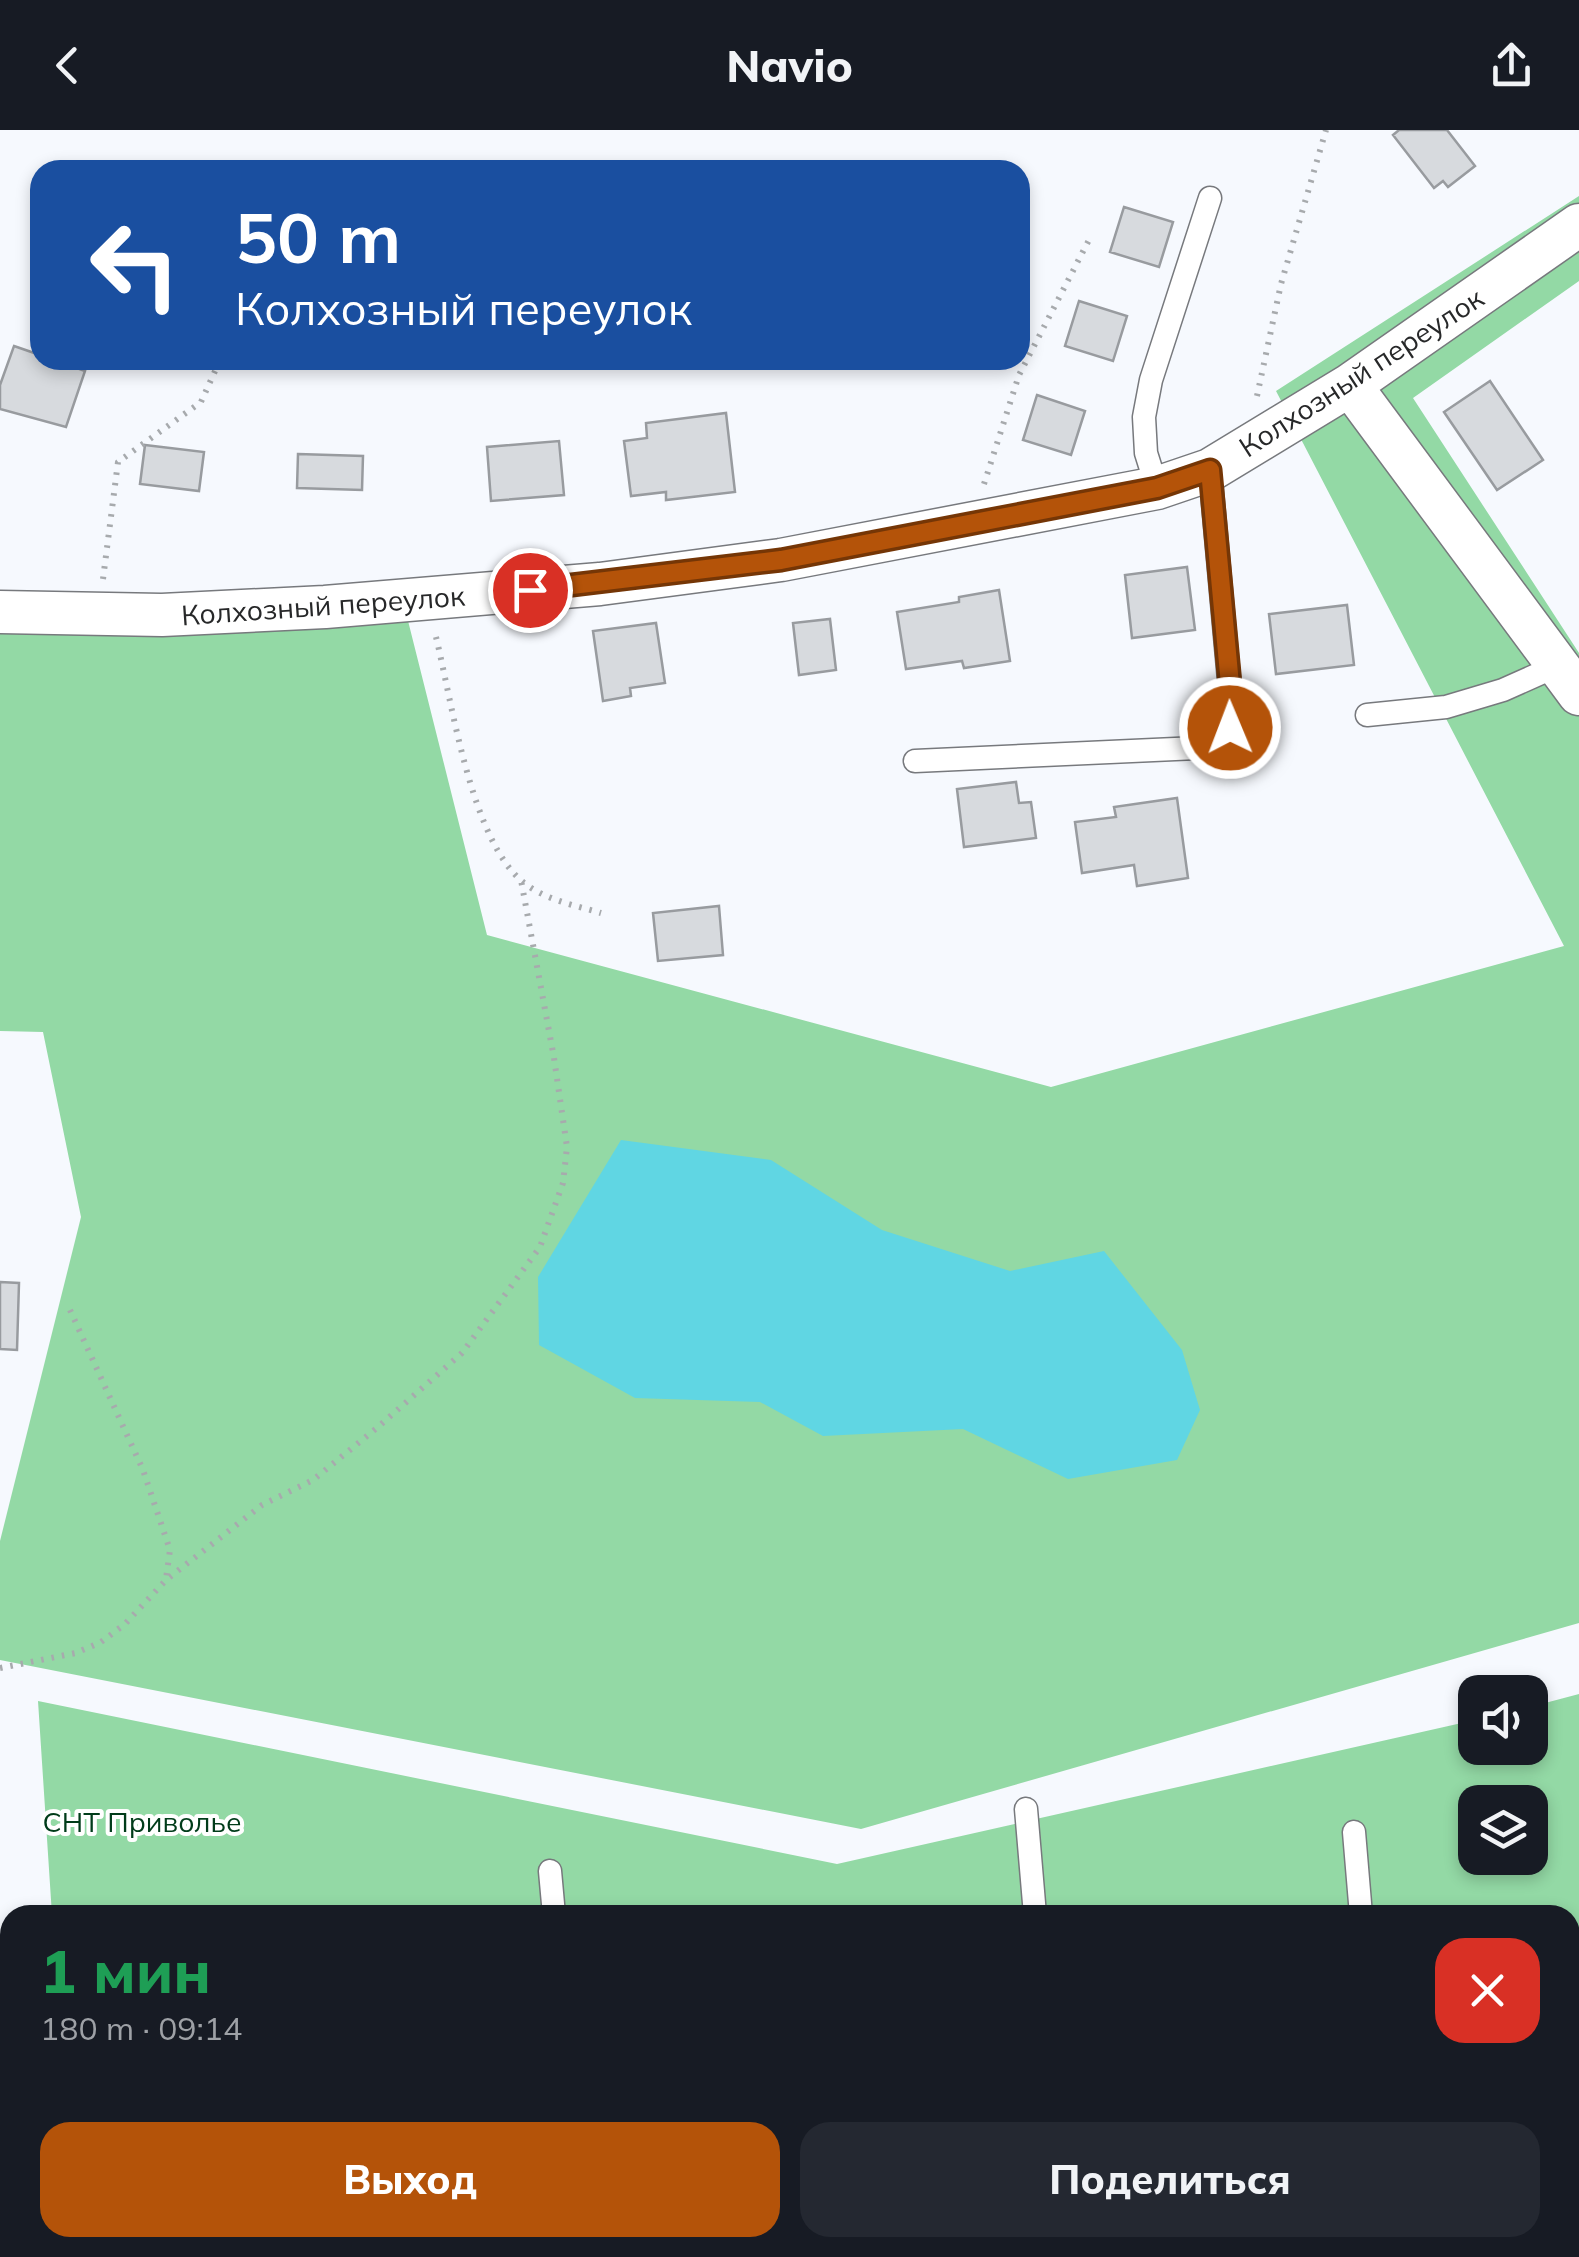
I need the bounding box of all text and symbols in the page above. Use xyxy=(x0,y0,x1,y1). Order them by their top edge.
text: Navio xyxy=(726,37,853,93)
icon: back xyxy=(40,38,95,93)
icon: share xyxy=(1484,38,1539,93)
text: 50 m xyxy=(235,193,401,281)
icon: left xyxy=(70,200,200,330)
street label: Колхозный переулок xyxy=(1232,279,1491,464)
text: Колхозный переулок xyxy=(235,280,692,336)
pin xyxy=(488,548,573,633)
icon: arrive xyxy=(503,563,558,618)
street label: Колхозный переулок xyxy=(180,578,467,632)
position arrow xyxy=(1178,676,1282,780)
map controls xyxy=(1458,1675,1548,1875)
button: sound xyxy=(1458,1675,1548,1765)
button: layers xyxy=(1458,1785,1548,1875)
park label: СНТ Приволье xyxy=(43,1804,241,1839)
text: 1 мин xyxy=(40,1933,211,2008)
button: close xyxy=(1435,1938,1540,2043)
text: 180 m · 09:14 xyxy=(40,2008,242,2048)
button: Выход xyxy=(40,2122,780,2237)
button: Поделиться xyxy=(800,2122,1540,2237)

